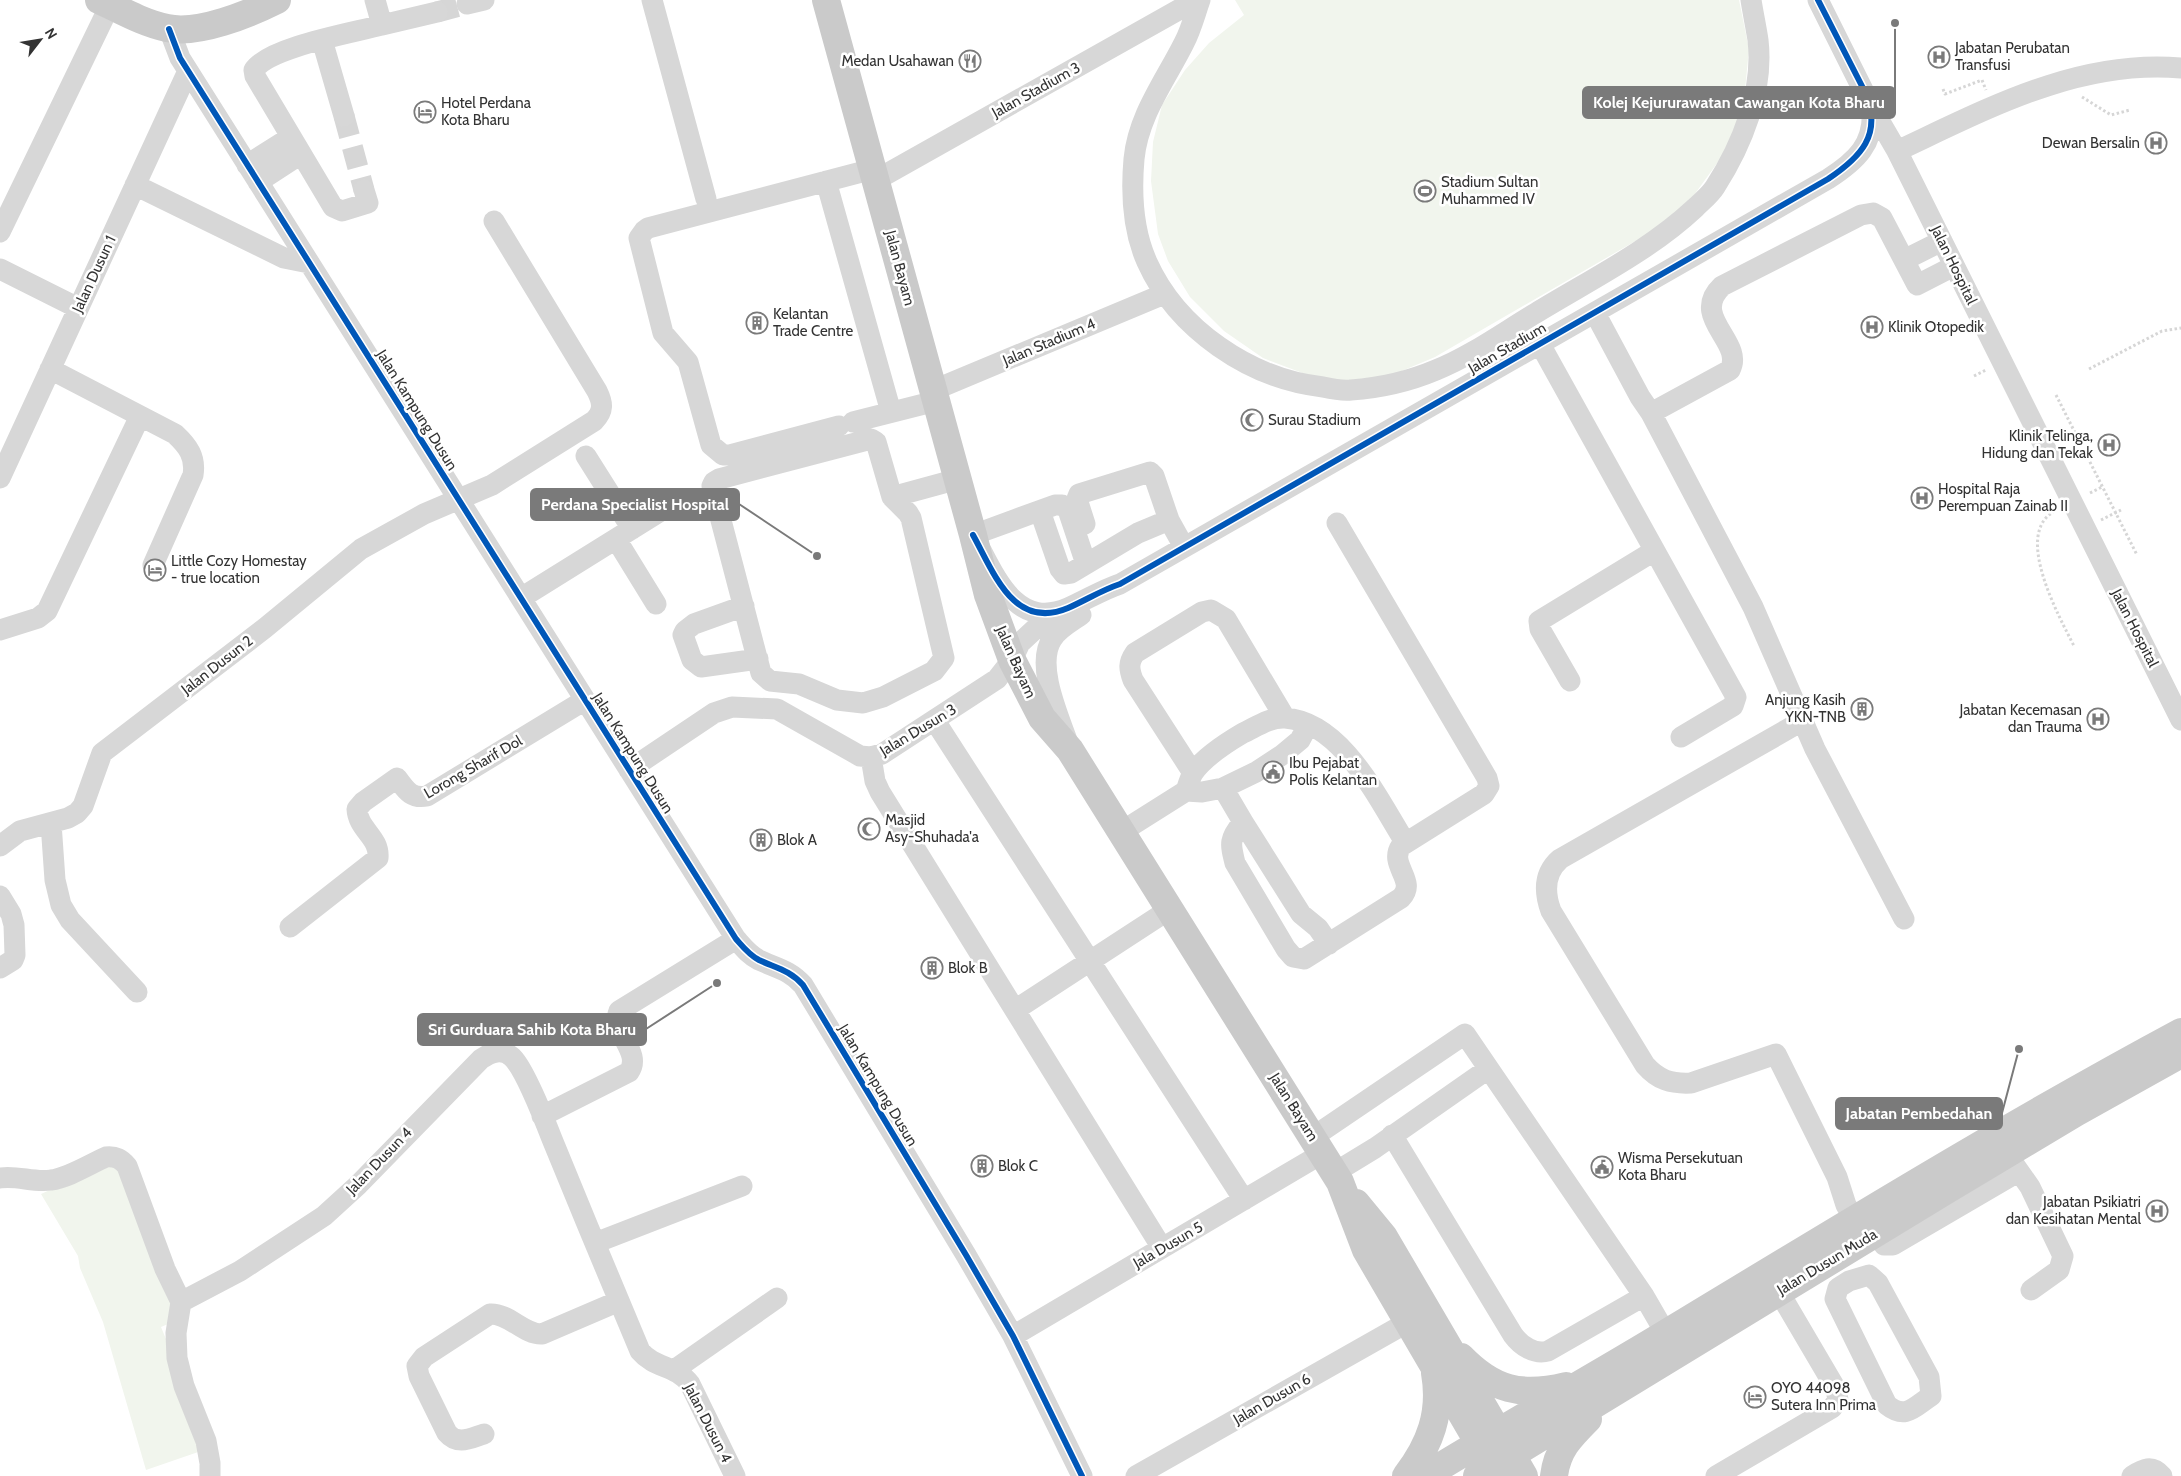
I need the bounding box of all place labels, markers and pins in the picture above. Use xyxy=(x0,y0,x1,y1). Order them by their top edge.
place label: Jabatan Perubatan Transfusi xyxy=(1954,39,2070,74)
hospital icon: Jabatan Perubatan Transfusi xyxy=(1927,45,1951,69)
restaurant icon: Medan Usahawan xyxy=(958,49,982,73)
place label: Medan Usahawan xyxy=(841,52,954,70)
callout: Kolej Kejururawatan Cawangan Kota Bharu xyxy=(1583,87,1895,118)
place label: Hotel Perdana Kota Bharu xyxy=(441,94,532,129)
hotel icon: Hotel Perdana Kota Bharu xyxy=(413,100,437,124)
hospital icon: Dewan Bersalin xyxy=(2144,131,2168,155)
place label: Dewan Bersalin xyxy=(2042,134,2140,152)
place label: Stadium Sultan Muhammed IV xyxy=(1441,173,1538,208)
sports icon: Stadium Sultan Muhammed IV xyxy=(1413,179,1437,203)
place label: Kelantan Trade Centre xyxy=(773,305,853,340)
building icon: Kelantan Trade Centre xyxy=(745,311,769,335)
hospital icon: Klinik Otopedik xyxy=(1860,315,1884,339)
place label: Klinik Otopedik xyxy=(1888,318,1984,336)
mosque icon: Surau Stadium xyxy=(1240,408,1264,432)
place label: Surau Stadium xyxy=(1268,411,1361,429)
place label: Klinik Telinga, Hidung dan Tekak xyxy=(1982,427,2093,462)
hospital icon: Klinik Telinga, Hidung dan Tekak xyxy=(2097,433,2121,457)
place label: Hospital Raja Perempuan Zainab II xyxy=(1938,480,2068,515)
hospital icon: Hospital Raja Perempuan Zainab II xyxy=(1910,486,1934,510)
callout: Perdana Specialist Hospital xyxy=(531,489,739,520)
place label: Little Cozy Homestay - true location xyxy=(171,552,307,587)
hotel icon: Little Cozy Homestay - true location xyxy=(143,558,167,582)
place label: Anjung Kasih YKN-TNB xyxy=(1765,691,1846,726)
building icon: Anjung Kasih YKN-TNB xyxy=(1850,697,1874,721)
place label: Jabatan Kecemasan dan Trauma xyxy=(1959,701,2083,736)
hospital icon: Jabatan Kecemasan dan Trauma xyxy=(2086,707,2110,731)
place label: Ibu Pejabat Polis Kelantan xyxy=(1289,754,1377,789)
public building icon: Ibu Pejabat Polis Kelantan xyxy=(1261,760,1285,784)
place label: Masjid Asy-Shuhada'a xyxy=(885,811,980,846)
mosque icon: Masjid Asy-Shuhada'a xyxy=(857,817,881,841)
building icon: Blok A xyxy=(749,828,773,852)
place label: Blok A xyxy=(777,831,818,849)
building icon: Blok B xyxy=(920,956,944,980)
place label: Blok B xyxy=(948,959,988,977)
callout: Sri Gurduara Sahib Kota Bharu xyxy=(418,1014,646,1045)
callout: Jabatan Pembedahan xyxy=(1836,1098,2002,1129)
place label: Wisma Persekutuan Kota Bharu xyxy=(1618,1149,1743,1184)
building icon: Blok C xyxy=(970,1154,994,1178)
public building icon: Wisma Persekutuan Kota Bharu xyxy=(1590,1155,1614,1179)
place label: Blok C xyxy=(998,1157,1038,1175)
place label: Jabatan Psikiatri dan Kesihatan Mental xyxy=(2006,1193,2141,1228)
hospital icon: Jabatan Psikiatri dan Kesihatan Mental xyxy=(2145,1199,2169,1223)
place label: OYO 44098 Sutera Inn Prima xyxy=(1771,1379,1877,1414)
hotel icon: OYO 44098 Sutera Inn Prima xyxy=(1743,1385,1767,1409)

